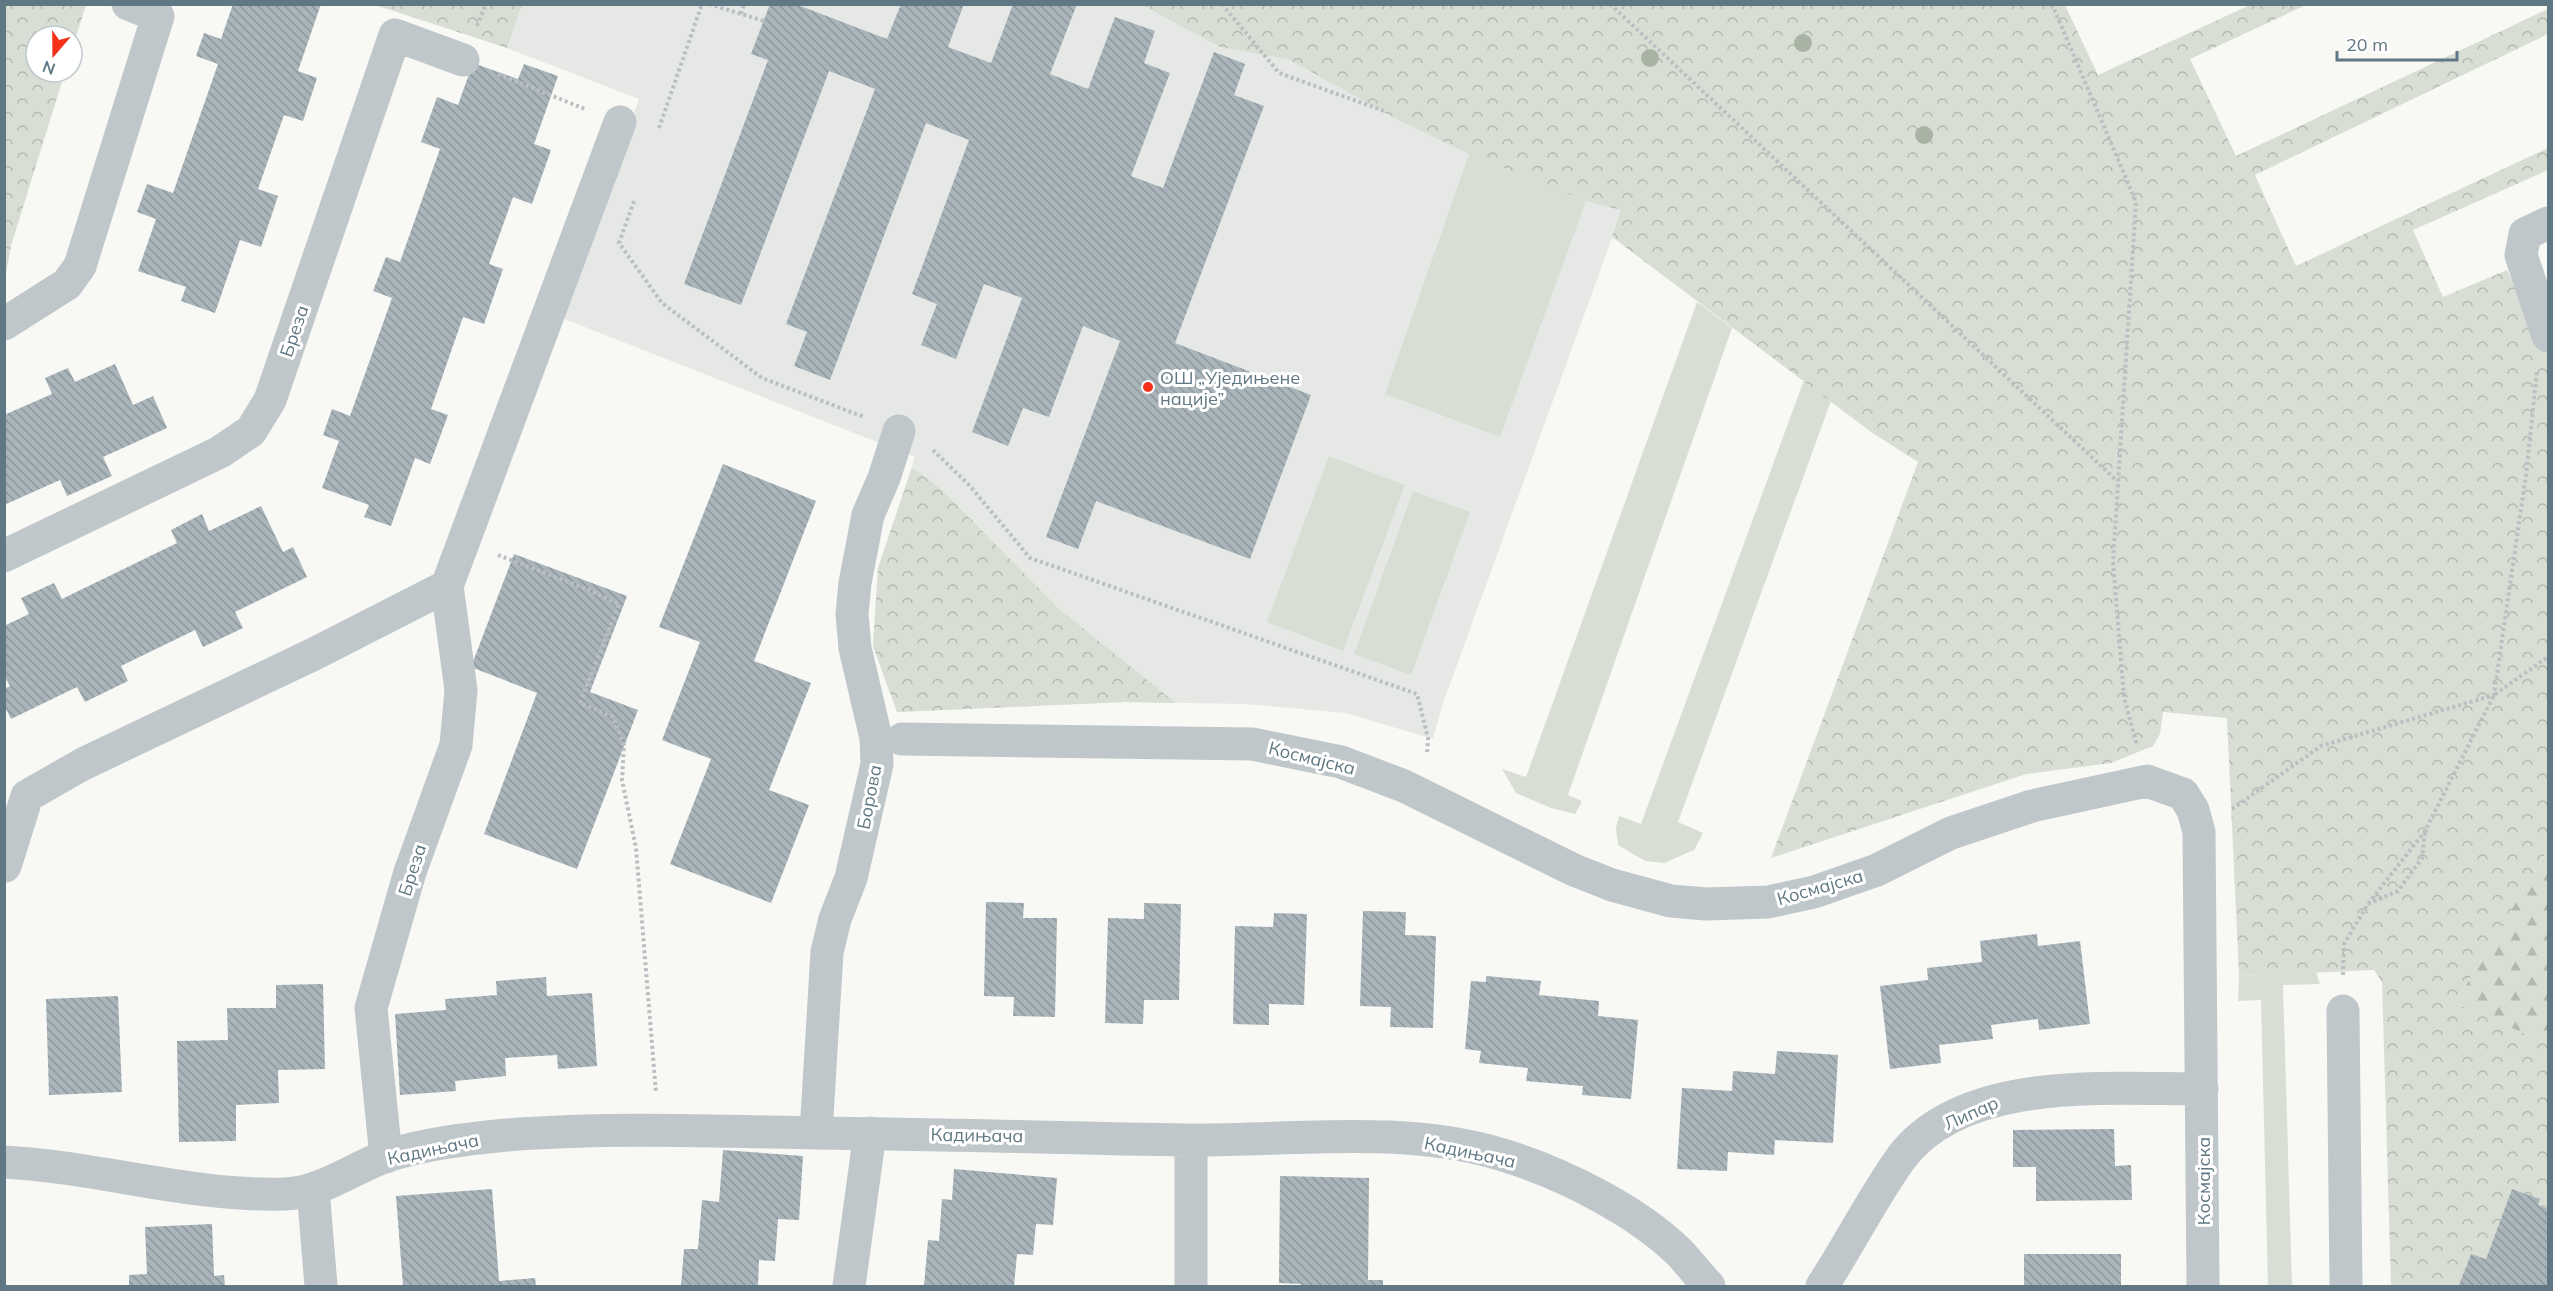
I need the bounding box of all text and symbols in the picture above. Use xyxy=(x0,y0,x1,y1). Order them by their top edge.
north arrow xyxy=(24,24,84,84)
scale bar xyxy=(2337,24,2457,62)
text: 20 m xyxy=(2346,33,2388,56)
text: N xyxy=(40,57,58,80)
street label: Бреза xyxy=(274,302,314,360)
place label: ОШ „Уједињене нације” xyxy=(1160,366,1300,410)
marker: ОШ „Уједињене нације” xyxy=(1141,380,1155,394)
street label: Космајска xyxy=(1266,736,1358,780)
street label: Борова xyxy=(851,763,887,831)
street label: Бреза xyxy=(393,841,431,899)
street label: Космајска xyxy=(1774,864,1866,910)
street label: Липар xyxy=(1940,1091,2002,1135)
street label: Кадињача xyxy=(930,1123,1024,1147)
street label: Кадињача xyxy=(385,1128,481,1170)
street label: Кадињача xyxy=(1422,1131,1518,1173)
street label: Космајска xyxy=(2192,1137,2215,1225)

